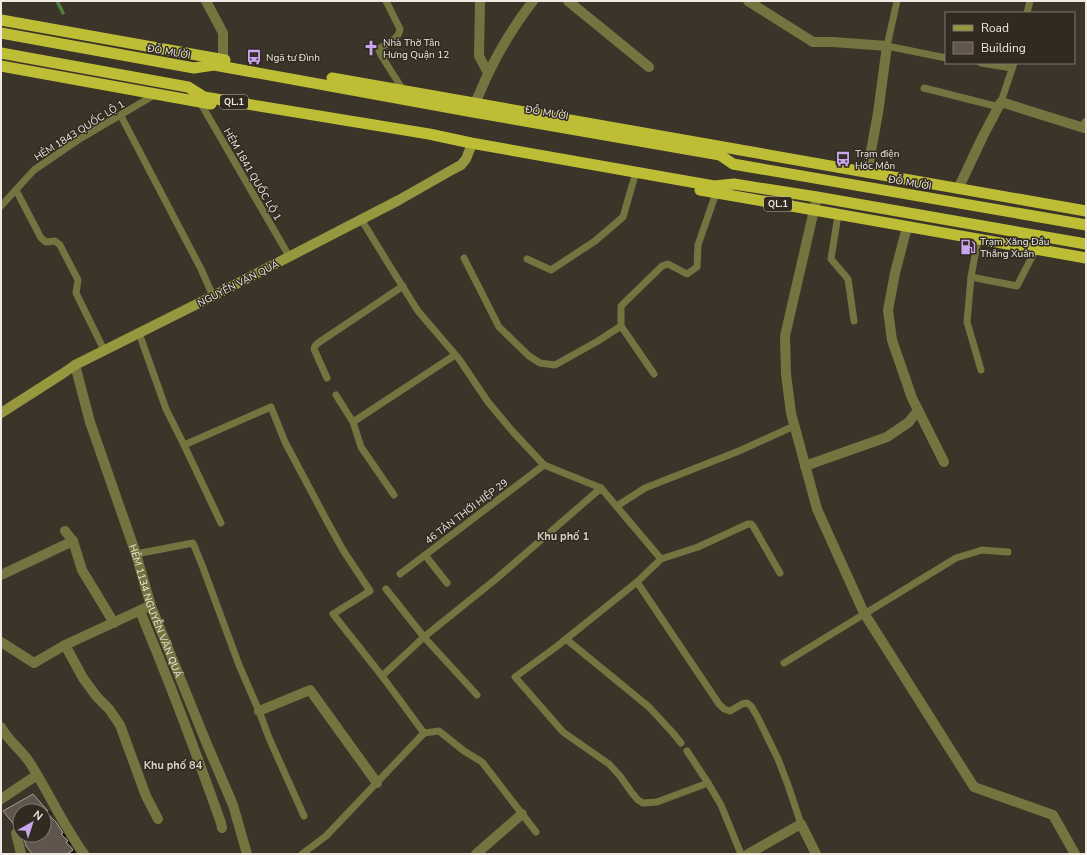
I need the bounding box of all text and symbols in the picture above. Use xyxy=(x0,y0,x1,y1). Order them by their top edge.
legend xyxy=(945,12,1075,64)
text: Road xyxy=(981,20,1009,36)
place label: Nhà Thờ Tân Hưng Quận 12 xyxy=(383,36,449,62)
church icon: Nhà Thờ Tân Hưng Quận 12 xyxy=(362,39,380,57)
street label: ĐỖ MƯỜI xyxy=(145,40,192,63)
text: Building xyxy=(981,40,1026,56)
bus stop icon: Ngã tư Đình xyxy=(245,48,263,66)
place label: Ngã tư Đình xyxy=(266,51,320,65)
road number: QL.1 xyxy=(220,95,248,109)
street label: HẺM 1843 QUỐC LỘ 1 xyxy=(31,96,127,164)
street label: ĐỖ MƯỜI xyxy=(523,101,570,124)
street label: HẺM 1841 QUỐC LỘ 1 xyxy=(220,125,285,223)
place label: Trạm điện Hóc Môn xyxy=(855,147,899,173)
bus stop icon: Trạm điện Hóc Môn xyxy=(834,150,852,168)
street label: ĐỖ MƯỜI xyxy=(886,171,933,194)
road number: QL.1 xyxy=(764,197,792,211)
place label: Trạm Xăng Đầu Thắng Xuân xyxy=(980,235,1049,261)
fuel station icon: Trạm Xăng Đầu Thắng Xuân xyxy=(959,238,977,256)
street label: NGUYỄN VĂN QUÁ xyxy=(195,256,282,310)
street label: 46 TÂN THỚI HIỆP 29 xyxy=(422,476,511,548)
district label: Khu phố 1 xyxy=(537,529,589,544)
street label: HẺM 1134 NGUYỄN VĂN QUÁ xyxy=(125,542,186,681)
district label: Khu phố 84 xyxy=(144,758,203,773)
north arrow xyxy=(12,803,52,843)
text: N xyxy=(30,807,46,824)

